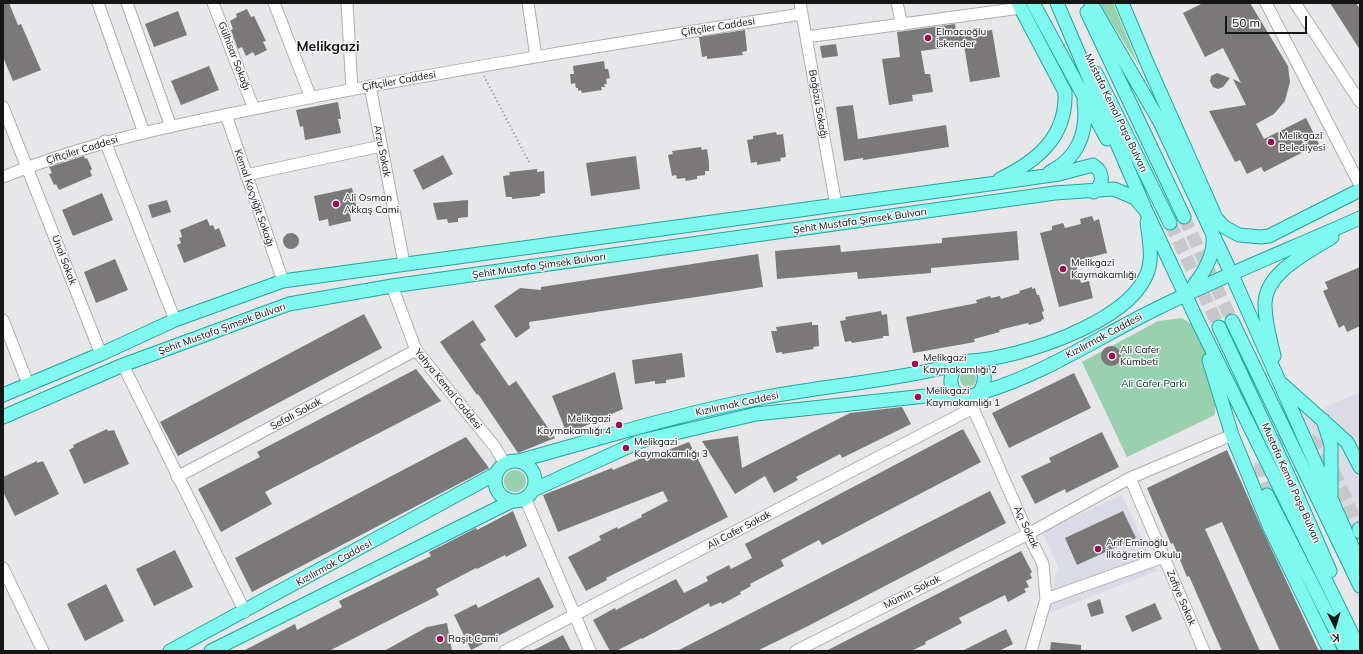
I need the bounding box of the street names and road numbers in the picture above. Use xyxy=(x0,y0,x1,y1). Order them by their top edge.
street label: Çiftçiler Caddesi xyxy=(680,15,756,39)
street label: Gülhisar Sokağı xyxy=(215,20,253,92)
street label: Mustafa Kemal Paşa Bulvarı xyxy=(1082,52,1150,174)
street label: Çiftçiler Caddesi xyxy=(361,69,437,93)
street label: Bağözü Sokağı xyxy=(806,69,830,139)
street label: Arzu Sokak xyxy=(371,124,393,178)
street label: Çiftçiler Caddesi xyxy=(45,133,119,167)
street label: Kemal Koçyiğit Sokağı xyxy=(232,148,276,248)
street label: Şehit Mustafa Şimsek Bulvarı xyxy=(793,206,927,236)
street label: Ünal Sokak xyxy=(49,233,79,287)
street label: Şehit Mustafa Şimsek Bulvarı xyxy=(472,251,606,281)
street label: Şehit Mustafa Şimsek Bulvarı xyxy=(157,300,287,358)
street label: Kızılırmak Caddesi xyxy=(1064,311,1144,361)
street label: Yahya Kemal Caddesi xyxy=(412,346,484,432)
street label: Kızılırmak Caddesi xyxy=(694,389,780,419)
street label: Sefalı Sokak xyxy=(268,395,324,433)
street label: Mustafa Kemal Paşa Bulvarı xyxy=(1259,421,1323,545)
street label: Açı Sokak xyxy=(1011,504,1041,550)
street label: Ali Cafer Sokak xyxy=(705,508,773,552)
street label: Kızılırmak Caddesi xyxy=(294,537,374,589)
street label: Zafiye Sokak xyxy=(1164,568,1198,628)
street label: Mümin Sokak xyxy=(882,573,942,611)

